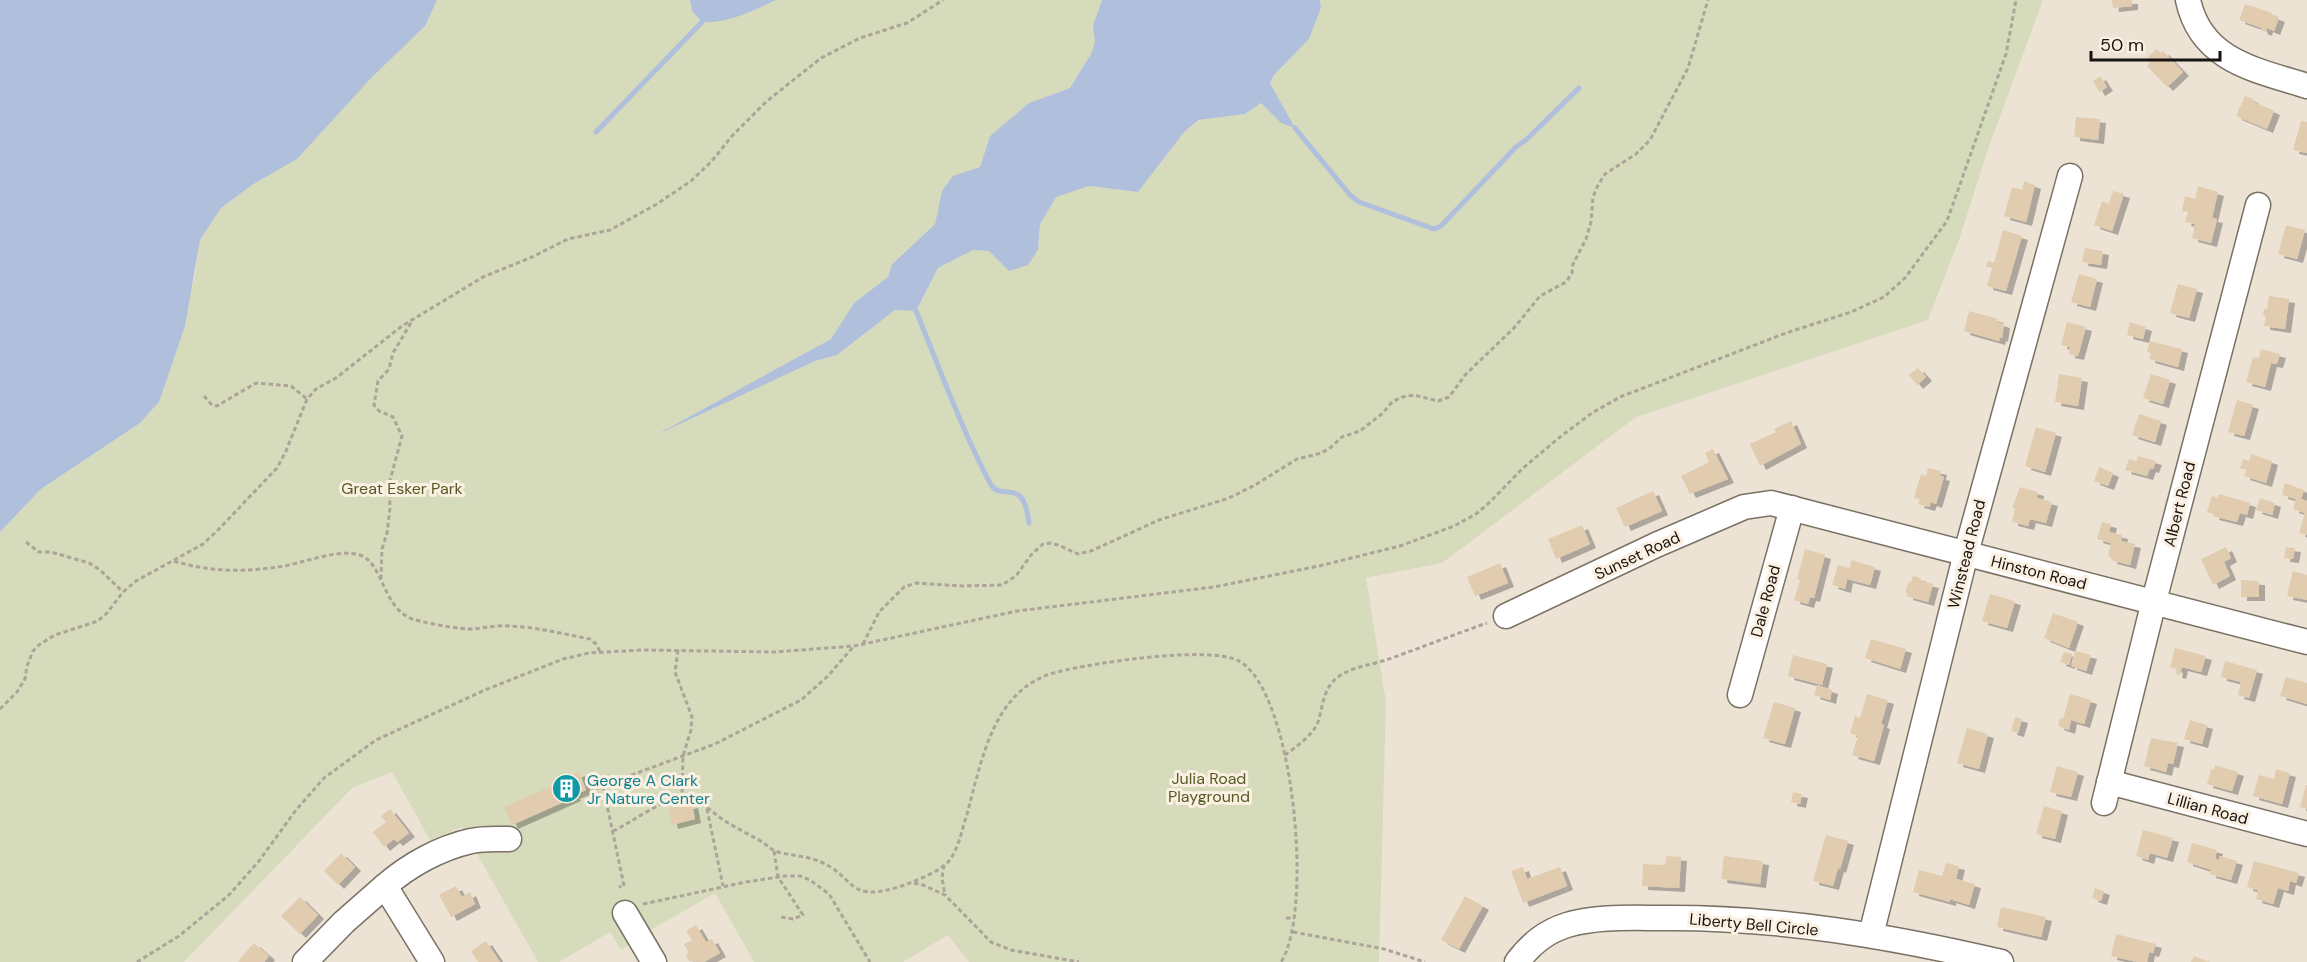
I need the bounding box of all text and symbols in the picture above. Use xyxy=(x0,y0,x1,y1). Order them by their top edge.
scale bar xyxy=(2091,24,2220,62)
text: 50 m xyxy=(2100,33,2144,57)
street label: Albert Road xyxy=(2159,459,2200,549)
park label: Great Esker Park xyxy=(341,478,463,499)
street label: Winstead Road xyxy=(1943,497,1990,611)
street label: Sunset Road xyxy=(1591,526,1683,584)
street label: Hinston Road xyxy=(1989,550,2089,595)
street label: Dale Road xyxy=(1746,563,1785,640)
park label: Julia Road Playground xyxy=(1168,768,1250,807)
place label: George A Clark Jr Nature Center xyxy=(587,770,710,809)
building icon: George A Clark Jr Nature Center xyxy=(550,773,582,805)
street label: Lillian Road xyxy=(2165,788,2251,829)
street label: Liberty Bell Circle xyxy=(1688,908,1819,941)

